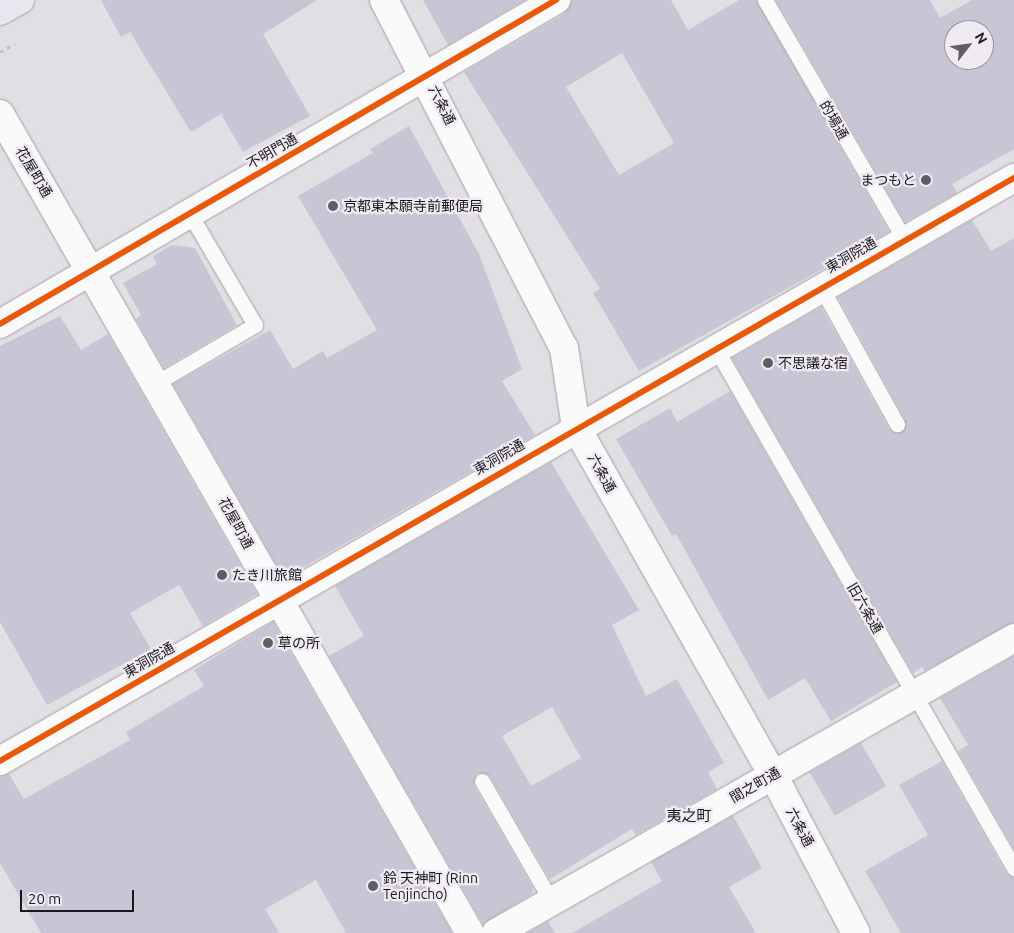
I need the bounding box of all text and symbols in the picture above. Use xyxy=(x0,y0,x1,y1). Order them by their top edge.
north arrow xyxy=(944,20,994,70)
text: N xyxy=(972,29,991,47)
street label: 六条通 xyxy=(425,82,459,128)
street label: 的場通 xyxy=(816,98,852,142)
street label: 不明門通 xyxy=(244,130,300,172)
street label: 花屋町通 xyxy=(12,144,56,200)
place label: まつもと xyxy=(860,172,916,188)
marker: まつもと xyxy=(920,174,932,186)
place label: 京都東本願寺前郵便局 xyxy=(343,198,483,214)
marker: 京都東本願寺前郵便局 xyxy=(327,200,339,212)
street label: 東洞院通 xyxy=(823,234,879,276)
place label: 不思議な宿 xyxy=(778,355,848,371)
marker: 不思議な宿 xyxy=(762,357,774,369)
street label: 東洞院通 xyxy=(471,436,527,478)
street label: 六条通 xyxy=(584,451,620,495)
street label: 花屋町通 xyxy=(215,494,257,552)
place label: たき川旅館 xyxy=(232,567,302,583)
marker: たき川旅館 xyxy=(216,569,228,581)
street label: 旧六条通 xyxy=(844,580,886,636)
place label: 草の所 xyxy=(278,635,320,651)
marker: 草の所 xyxy=(262,637,274,649)
street label: 東洞院通 xyxy=(121,639,177,681)
street label: 間之町通 xyxy=(727,764,783,806)
street label: 六条通 xyxy=(783,805,817,849)
district label: 夷之町 xyxy=(667,807,711,825)
place label: 鈴 天神町 (Rinn Tenjincho) xyxy=(383,870,478,902)
scale bar xyxy=(22,880,136,912)
marker: 鈴 天神町 (Rinn Tenjincho) xyxy=(367,880,379,892)
text: 20 m xyxy=(28,890,61,907)

